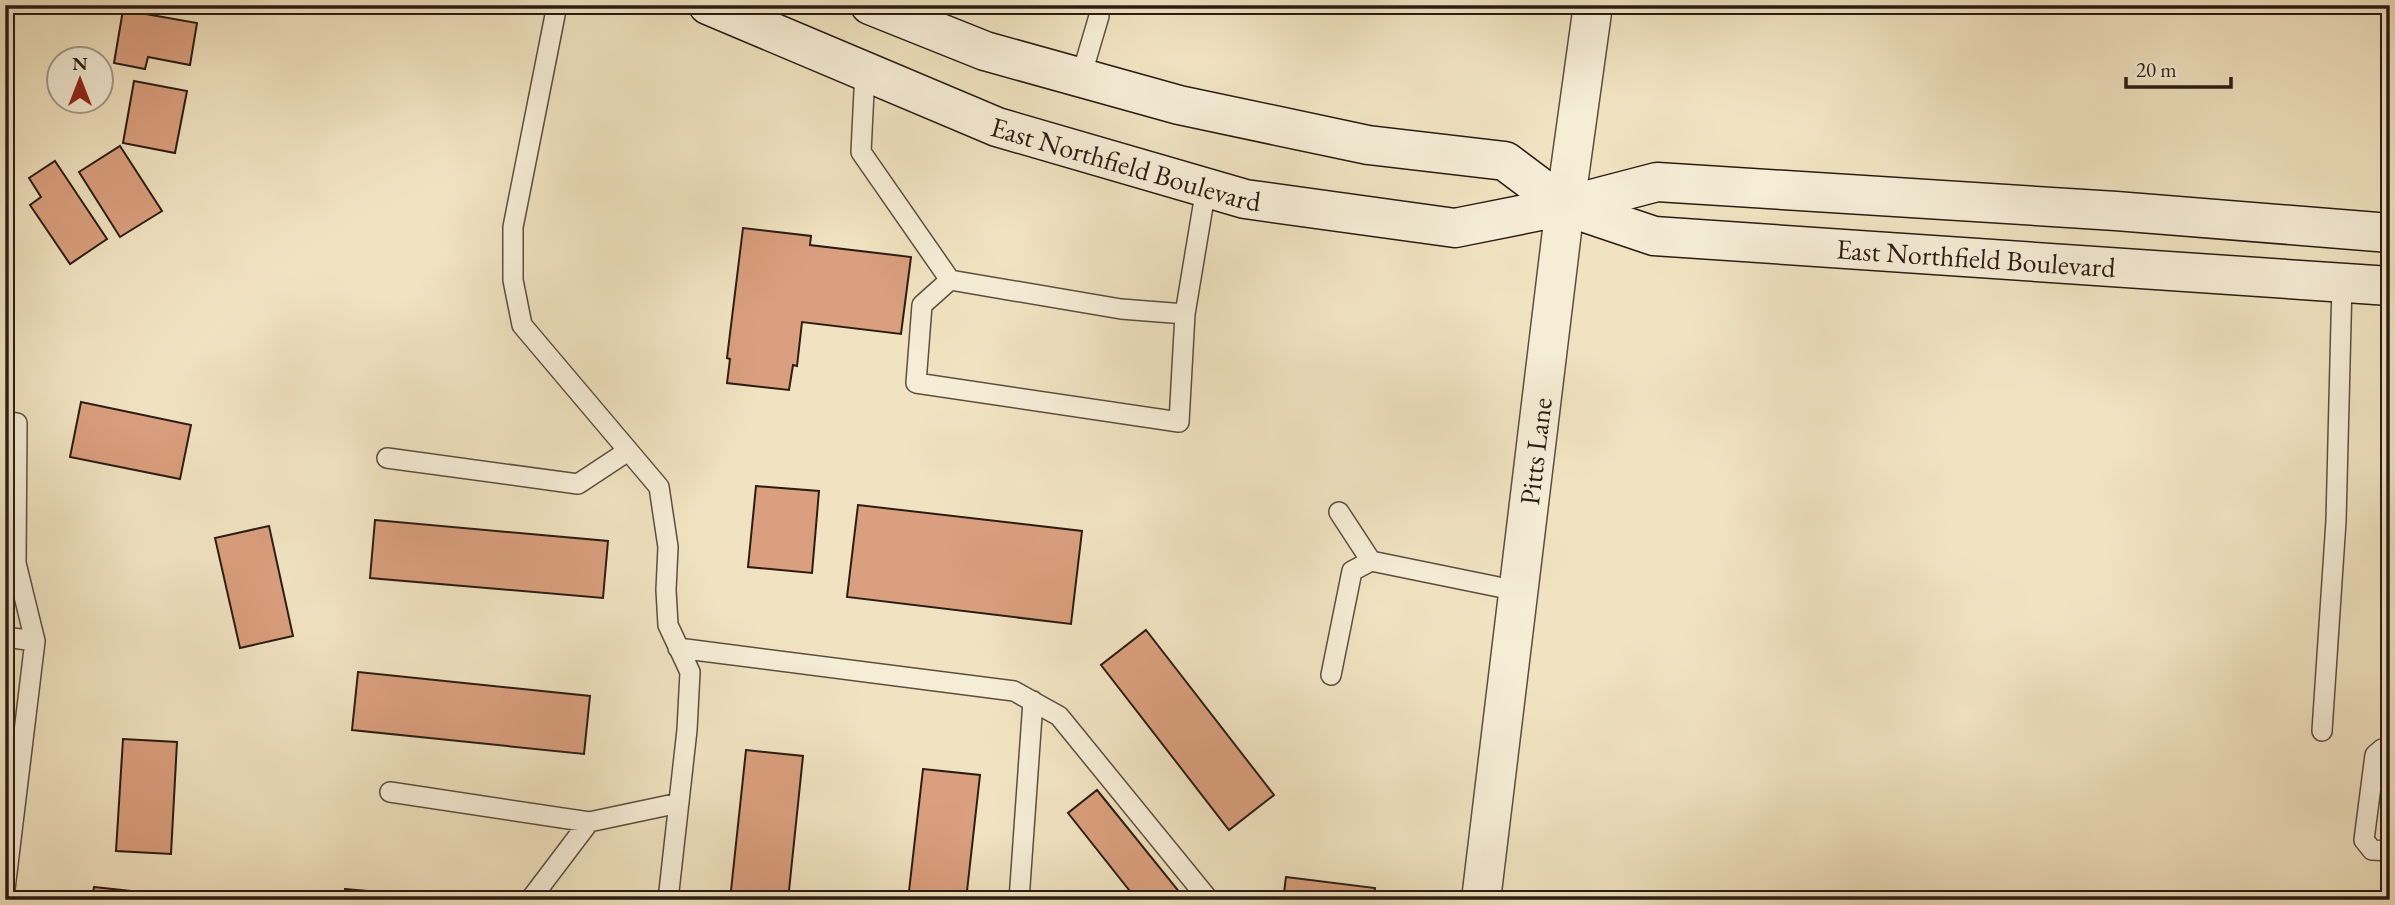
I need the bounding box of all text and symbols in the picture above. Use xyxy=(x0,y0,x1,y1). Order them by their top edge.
north arrow xyxy=(46,46,116,116)
scale bar xyxy=(2126,46,2230,90)
text: N xyxy=(72,51,88,76)
text: 20 m xyxy=(2136,56,2177,83)
street label: East Northfield Boulevard xyxy=(987,108,1264,219)
street label: East Northfield Boulevard xyxy=(1835,230,2118,285)
street label: Pitts Lane xyxy=(1511,395,1560,507)

